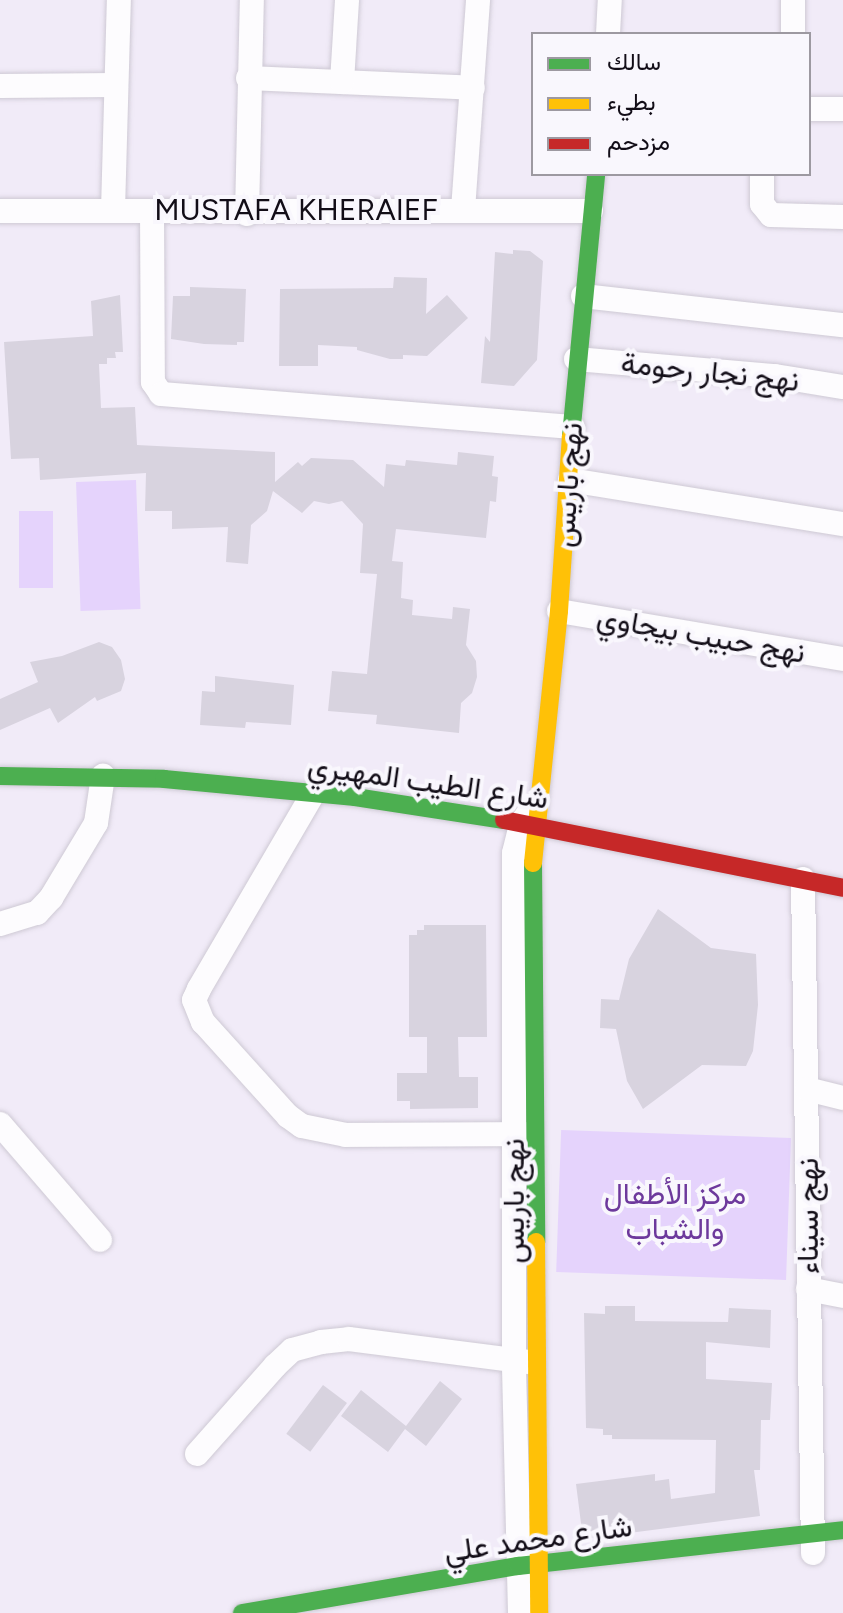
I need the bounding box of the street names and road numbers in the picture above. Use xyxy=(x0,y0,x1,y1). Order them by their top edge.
street label: MUSTAFA KHERAIEF xyxy=(154,192,438,228)
street label: نهج نجار رحومة xyxy=(619,345,801,399)
street label: نهج باريس xyxy=(546,421,590,549)
street label: نهج حبيب بيجاوي xyxy=(594,599,808,671)
street label: شارع الطيب المهيري xyxy=(306,747,550,817)
street label: نهج باريس xyxy=(496,1139,532,1263)
street label: نهج سيناء xyxy=(790,1158,826,1274)
street label: شارع محمد علي xyxy=(442,1508,634,1570)

